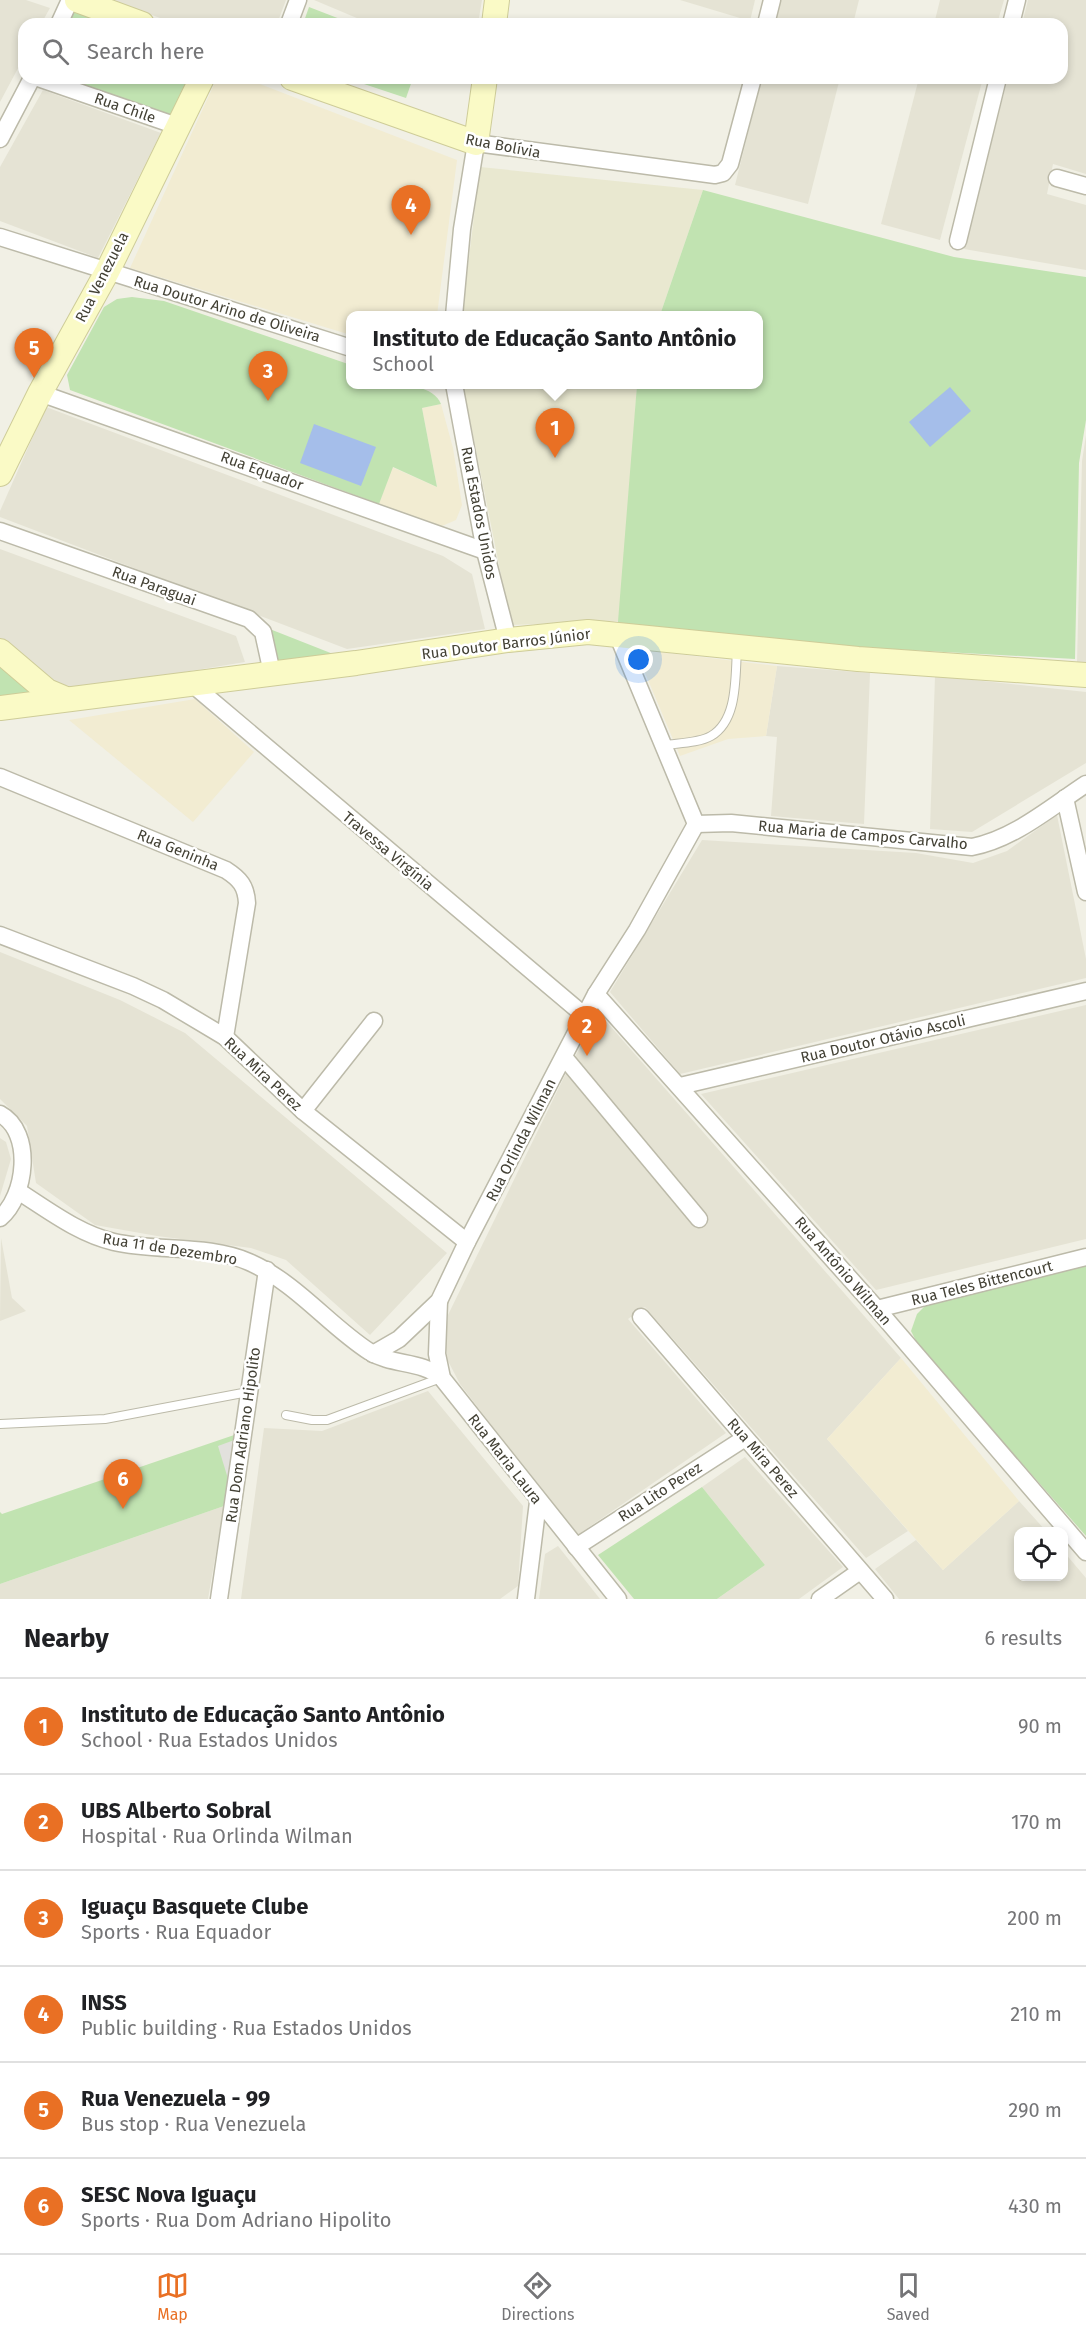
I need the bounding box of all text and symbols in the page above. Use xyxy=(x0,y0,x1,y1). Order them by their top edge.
search box xyxy=(18,18,1068,84)
icon: search xyxy=(39,35,72,68)
text: Search here xyxy=(87,38,205,65)
street label: Rua Chile xyxy=(92,89,158,127)
street label: Rua Bolívia xyxy=(464,130,542,162)
pin: 4 xyxy=(392,186,430,235)
street label: Rua Venezuela xyxy=(72,229,132,325)
street label: Rua Doutor Arino de Oliveira xyxy=(131,272,323,346)
popup xyxy=(346,311,763,389)
text: Instituto de Educação Santo Antônio xyxy=(373,325,736,352)
pin: 5 xyxy=(15,328,54,378)
pin: 3 xyxy=(248,352,288,401)
text: School xyxy=(373,352,434,376)
pin: 1 xyxy=(536,408,574,458)
street label: Rua Estados Unidos xyxy=(457,445,501,581)
street label: Rua Equador xyxy=(218,448,306,494)
street label: Rua Paraguai xyxy=(110,562,198,610)
street label: Rua Doutor Barros Júnior xyxy=(421,625,592,663)
your location xyxy=(624,645,653,674)
street label: Travessa Virgínia xyxy=(339,808,437,894)
street label: Rua Maria de Campos Carvalho xyxy=(757,817,969,853)
street label: Rua Geninha xyxy=(135,825,221,875)
pin: 2 xyxy=(568,1006,606,1056)
street label: Rua Doutor Otávio Ascoli xyxy=(799,1011,967,1067)
street label: Rua Mira Perez xyxy=(220,1033,306,1115)
street label: Rua Orlinda Wilman xyxy=(482,1076,560,1204)
street label: Rua Antônio Wilman xyxy=(791,1213,895,1329)
street label: Rua 11 de Dezembro xyxy=(101,1229,239,1269)
street label: Rua Teles Bittencourt xyxy=(909,1257,1055,1309)
street label: Rua Dom Adriano Hipolito xyxy=(222,1346,264,1524)
street label: Rua Maria Laura xyxy=(464,1410,546,1508)
street label: Rua Mira Perez xyxy=(724,1414,803,1502)
street label: Rua Lito Perez xyxy=(615,1458,706,1526)
pin: 6 xyxy=(104,1460,142,1509)
map controls xyxy=(1014,1527,1068,1581)
button: locate xyxy=(1014,1527,1068,1581)
text: Nearby xyxy=(24,1623,109,1654)
text: 6 results xyxy=(985,1626,1062,1650)
text: Instituto de Educação Santo Antônio xyxy=(81,1701,445,1728)
text: 1 xyxy=(39,1714,48,1738)
text: 90 m xyxy=(1018,1714,1062,1738)
text: School · Rua Estados Unidos xyxy=(81,1728,337,1752)
text: UBS Alberto Sobral xyxy=(81,1797,271,1824)
text: 2 xyxy=(38,1810,49,1834)
text: 170 m xyxy=(1011,1810,1062,1834)
text: Hospital · Rua Orlinda Wilman xyxy=(81,1824,353,1848)
text: Iguaçu Basquete Clube xyxy=(81,1893,308,1920)
text: 3 xyxy=(38,1906,49,1930)
text: 200 m xyxy=(1007,1906,1062,1930)
text: Sports · Rua Equador xyxy=(81,1920,271,1944)
text: INSS xyxy=(81,1989,127,2016)
text: 4 xyxy=(38,2002,49,2026)
text: 210 m xyxy=(1010,2002,1062,2026)
text: Public building · Rua Estados Unidos xyxy=(81,2016,412,2040)
text: Rua Venezuela - 99 xyxy=(81,2085,270,2112)
text: 5 xyxy=(38,2098,49,2122)
text: 290 m xyxy=(1008,2098,1062,2122)
text: Bus stop · Rua Venezuela xyxy=(81,2112,306,2136)
text: SESC Nova Iguaçu xyxy=(81,2181,257,2208)
text: 6 xyxy=(38,2194,49,2218)
text: 430 m xyxy=(1008,2194,1062,2218)
text: Sports · Rua Dom Adriano Hipolito xyxy=(81,2208,391,2232)
tab: Map xyxy=(156,2269,189,2324)
tab: Directions xyxy=(501,2269,575,2324)
tab: Saved xyxy=(887,2269,930,2324)

